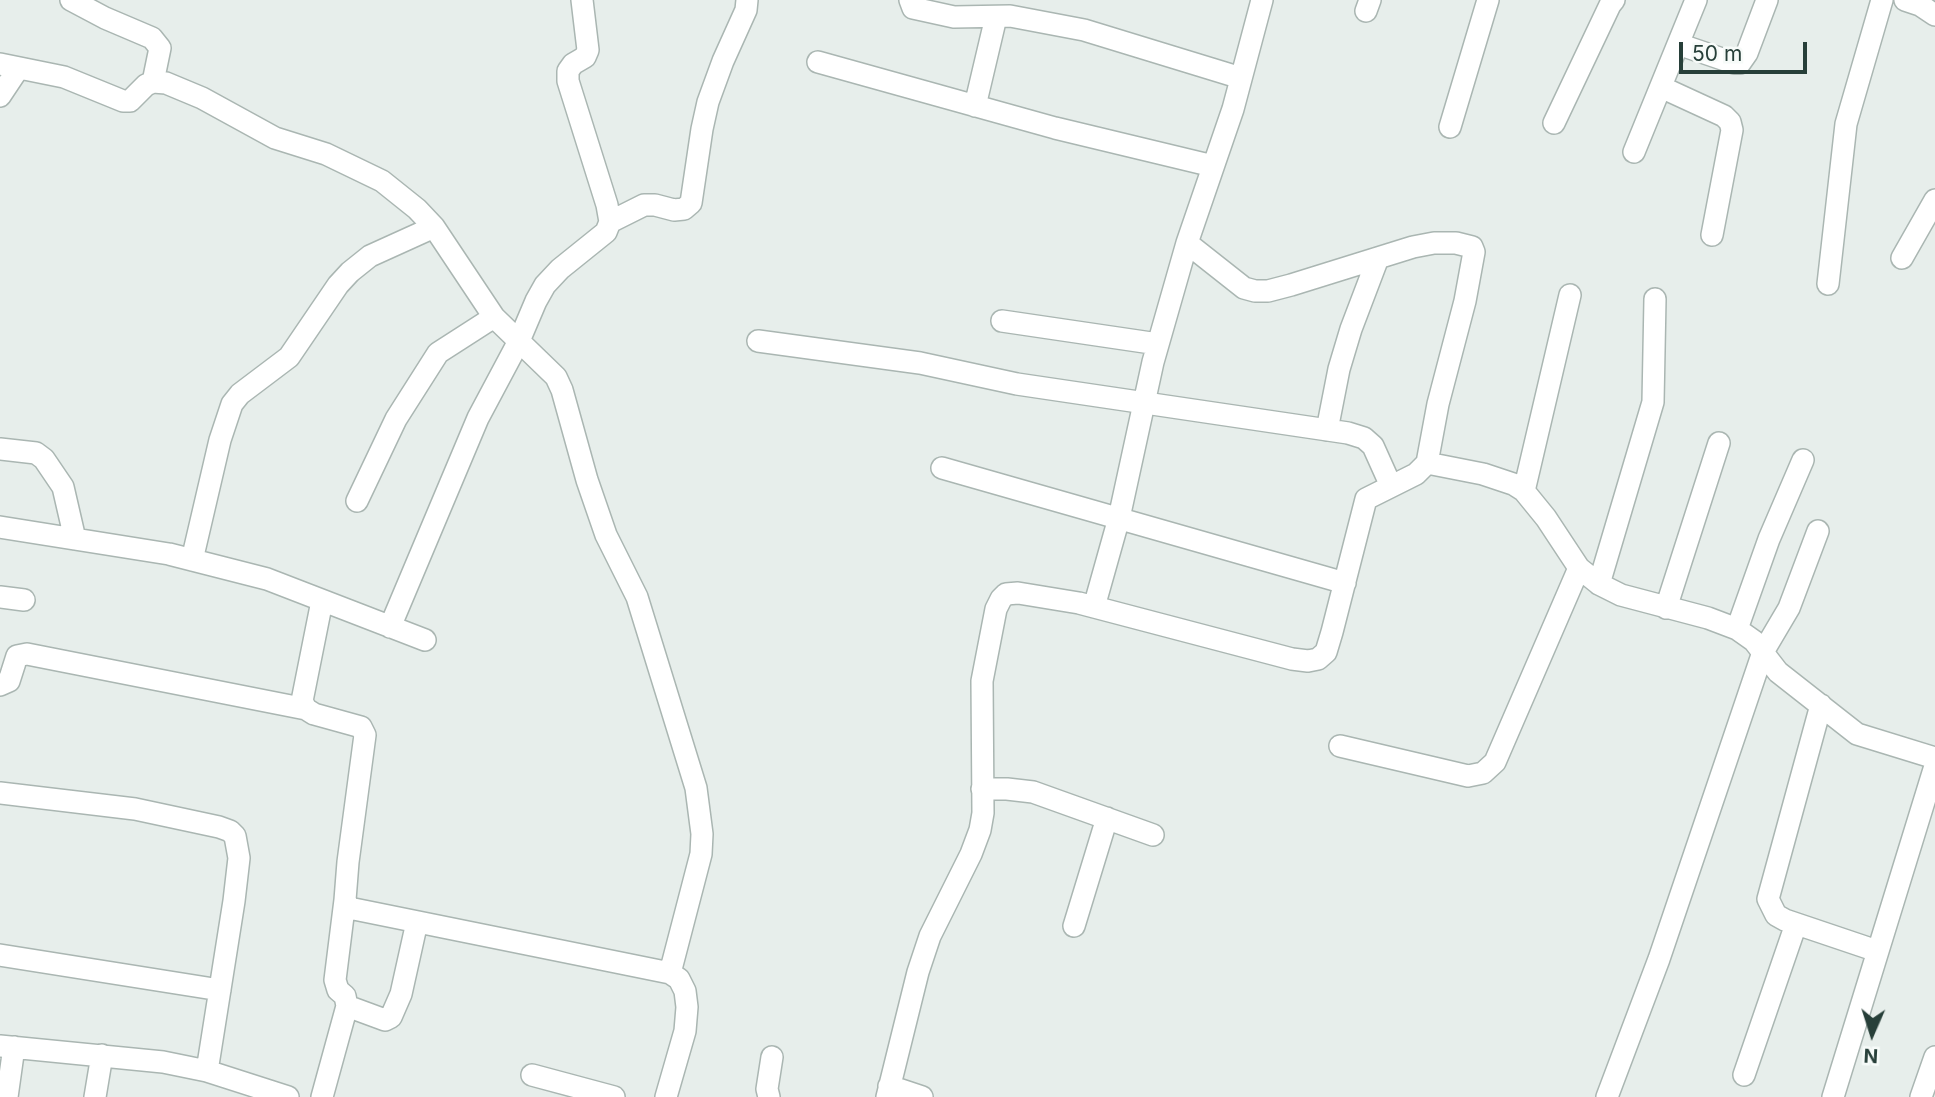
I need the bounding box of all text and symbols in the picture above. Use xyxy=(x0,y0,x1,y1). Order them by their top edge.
scale bar xyxy=(1683,28,1811,72)
text: 50 m xyxy=(1692,41,1742,66)
north arrow xyxy=(1837,999,1907,1069)
text: N xyxy=(1863,1044,1879,1067)

